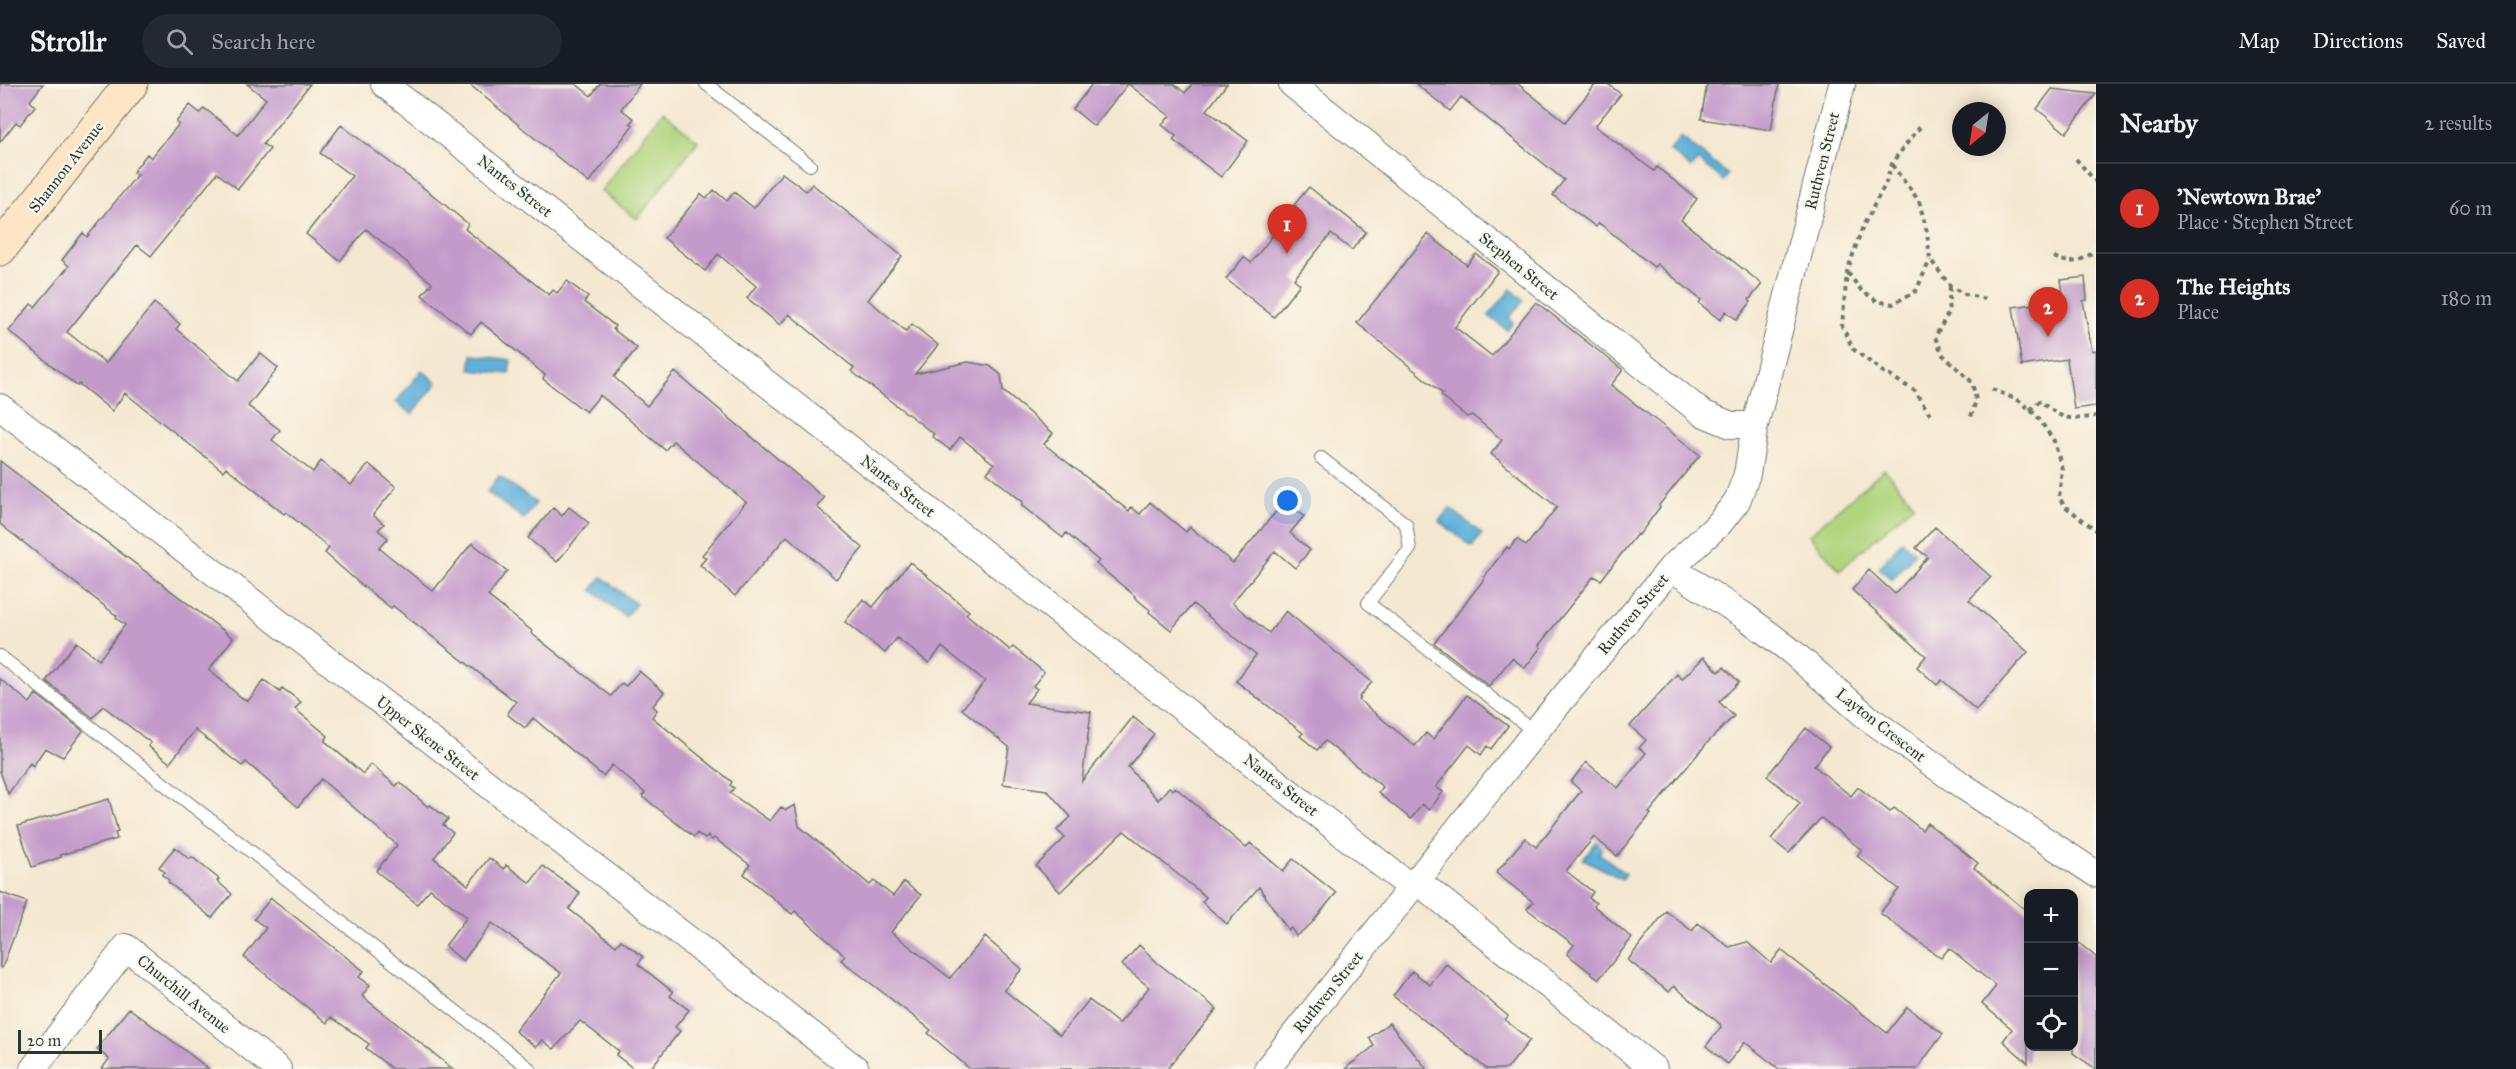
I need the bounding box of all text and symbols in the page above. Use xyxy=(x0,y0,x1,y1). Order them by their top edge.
search box xyxy=(142,14,562,68)
text: Strollr xyxy=(30,24,106,59)
icon: search xyxy=(163,25,196,58)
text: Search here xyxy=(211,28,315,55)
text: Map xyxy=(2239,28,2280,54)
text: Directions xyxy=(2313,28,2403,54)
text: Saved xyxy=(2436,28,2486,54)
north arrow xyxy=(1952,102,2006,156)
text: Nearby xyxy=(2120,107,2198,139)
street label: Ruthven Street xyxy=(1801,110,1843,212)
text: 2 results xyxy=(2424,111,2492,135)
street label: Shannon Avenue xyxy=(24,117,108,216)
street label: Nantes Street xyxy=(474,151,557,221)
text: 'Newtown Brae' xyxy=(2177,183,2321,210)
text: 1 xyxy=(2136,196,2143,220)
text: 60 m xyxy=(2449,196,2492,220)
pin: 1 xyxy=(1268,204,1306,254)
text: Place · Stephen Street xyxy=(2177,210,2353,234)
street label: Stephen Street xyxy=(1475,228,1563,304)
text: The Heights xyxy=(2177,273,2290,300)
text: 2 xyxy=(2135,286,2144,310)
text: 180 m xyxy=(2441,286,2492,310)
pin: 2 xyxy=(2028,288,2068,337)
text: Place xyxy=(2177,300,2219,324)
street label: Nantes Street xyxy=(857,451,940,521)
your location xyxy=(1273,486,1302,515)
street label: Ruthven Street xyxy=(1594,569,1673,658)
street label: Layton Crescent xyxy=(1832,684,1930,766)
street label: Upper Skene Street xyxy=(372,692,484,785)
street label: Nantes Street xyxy=(1240,750,1323,820)
map controls xyxy=(2024,889,2078,1051)
button: + xyxy=(2024,889,2078,943)
button: − xyxy=(2024,943,2078,997)
street label: Ruthven Street xyxy=(1289,947,1367,1037)
street label: Churchill Avenue xyxy=(134,951,235,1038)
button: locate xyxy=(2024,997,2078,1051)
scale bar xyxy=(18,1027,102,1054)
text: 20 m xyxy=(27,1031,61,1050)

